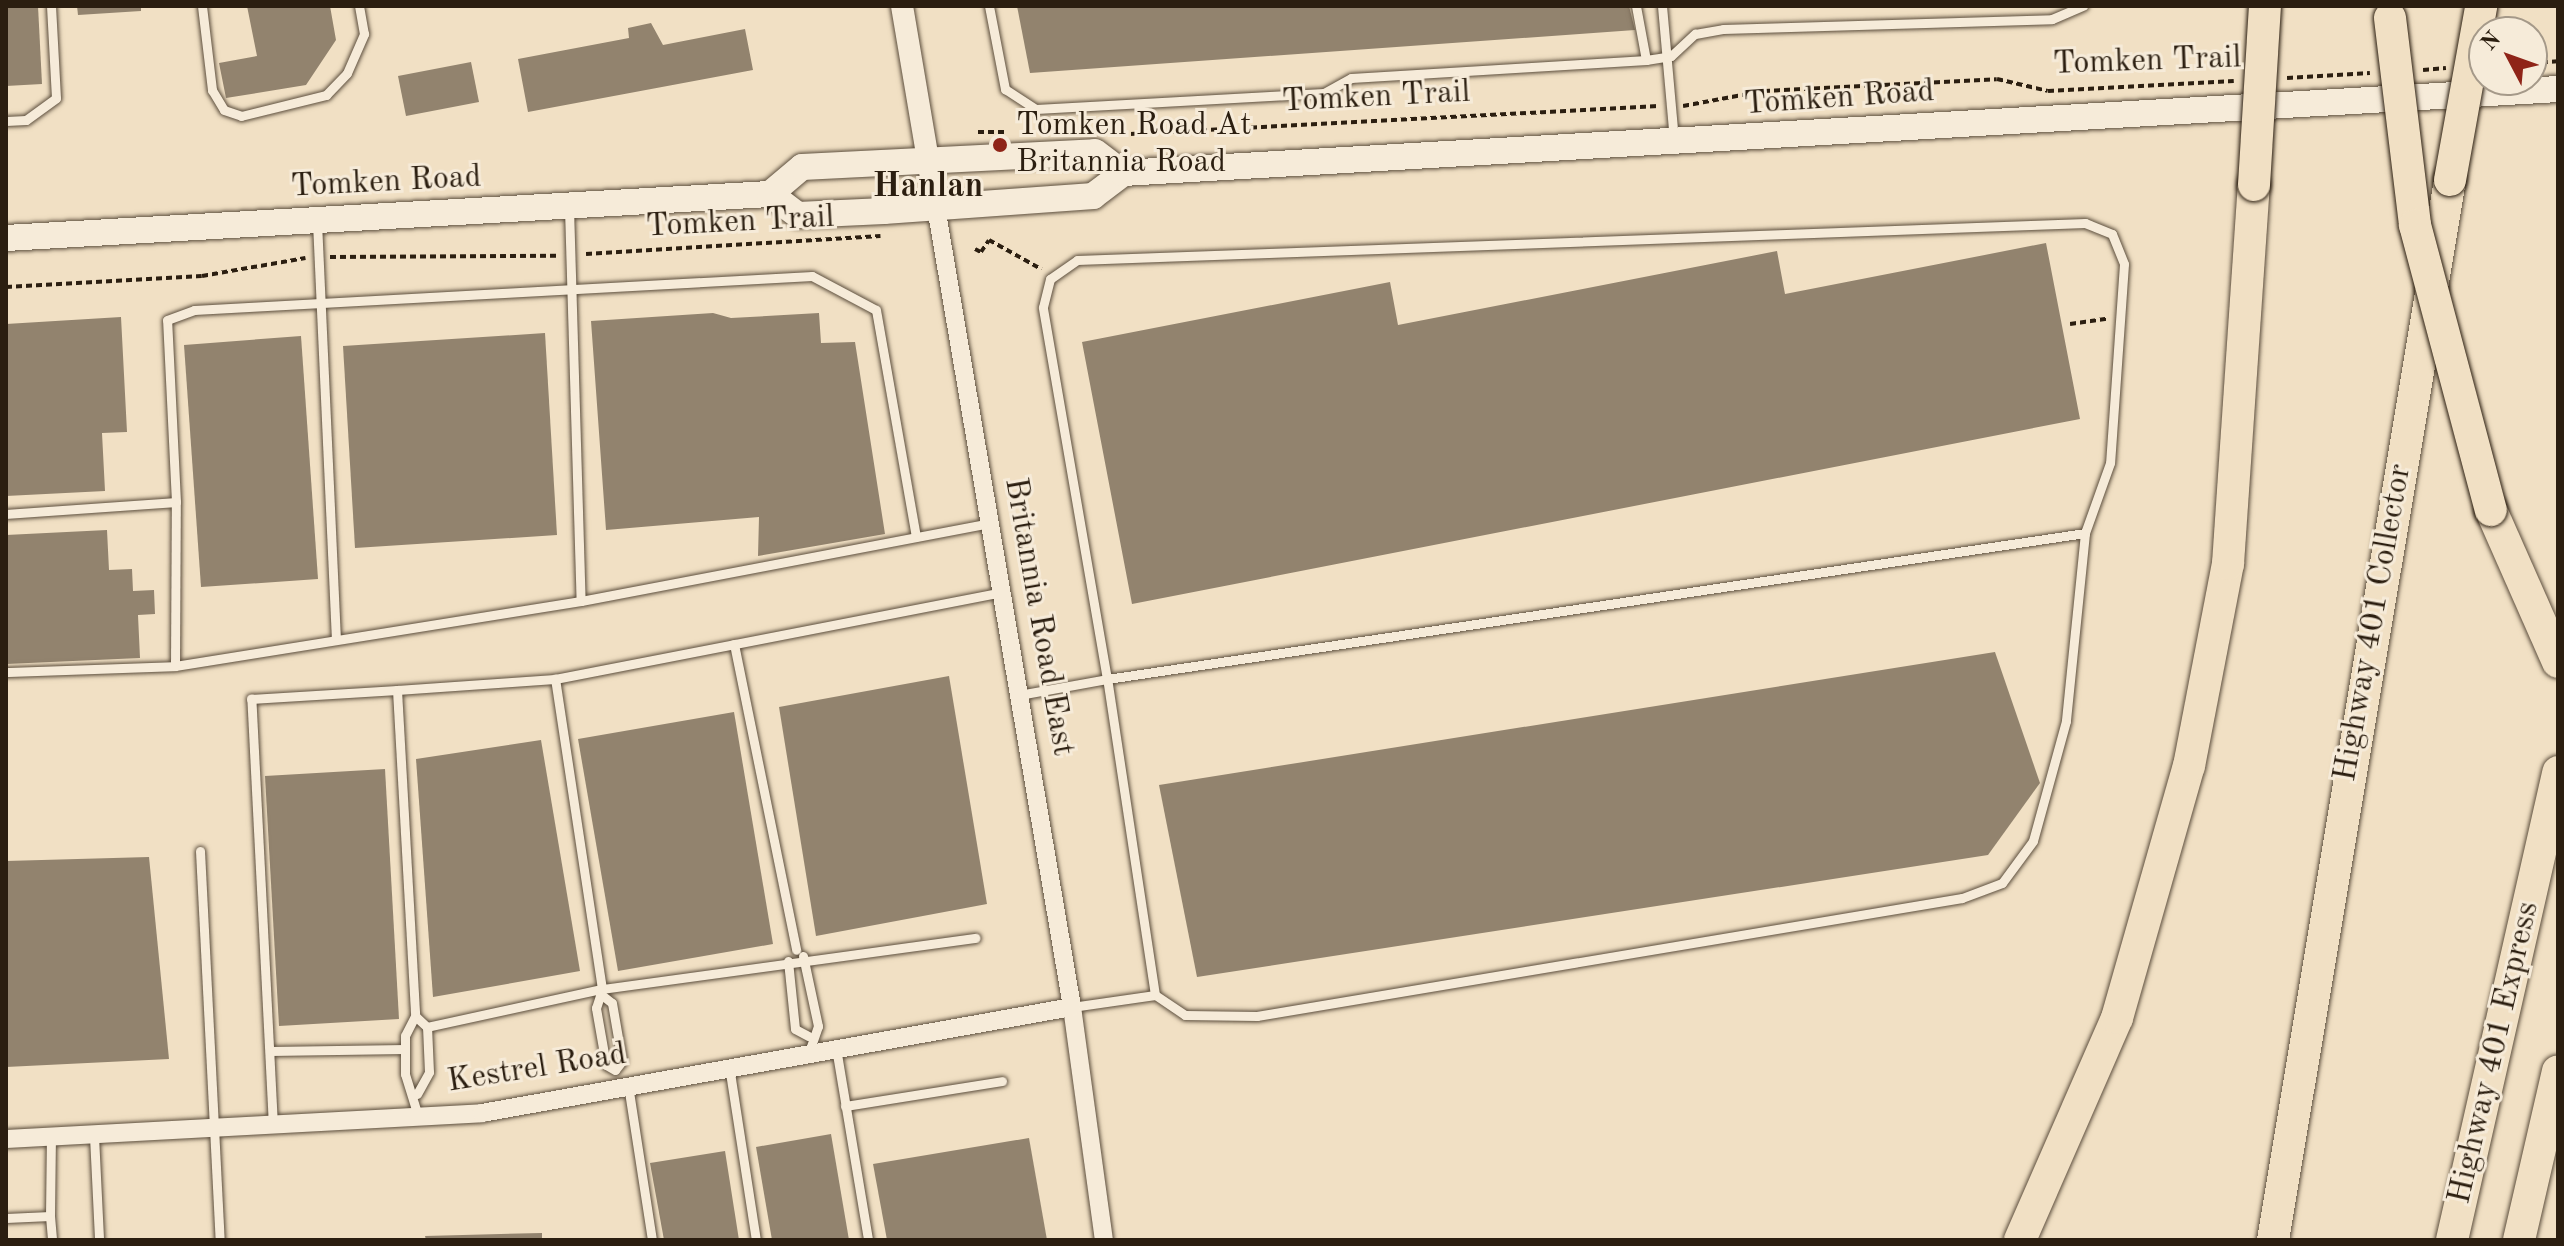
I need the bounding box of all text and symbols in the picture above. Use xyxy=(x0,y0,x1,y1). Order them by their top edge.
north arrow xyxy=(2468,16,2548,96)
text: N xyxy=(2478,28,2505,55)
street label: Tomken Trail xyxy=(2052,40,2242,84)
street label: Tomken Road xyxy=(1742,73,1936,125)
street label: Tomken Trail xyxy=(1281,74,1471,122)
place label: Tomken Road At Britannia Road xyxy=(1016,108,1251,183)
marker: Tomken Road At Britannia Road xyxy=(991,136,1009,154)
street label: Tomken Road xyxy=(290,159,482,207)
district label: Hanlan xyxy=(873,168,983,208)
street label: Tomken Trail xyxy=(645,199,835,247)
street label: Highway 401 Collector xyxy=(2327,461,2421,785)
street label: Britannia Road East xyxy=(995,475,1081,759)
street label: Highway 401 Express xyxy=(2442,898,2548,1208)
street label: Kestrel Road xyxy=(445,1036,629,1102)

